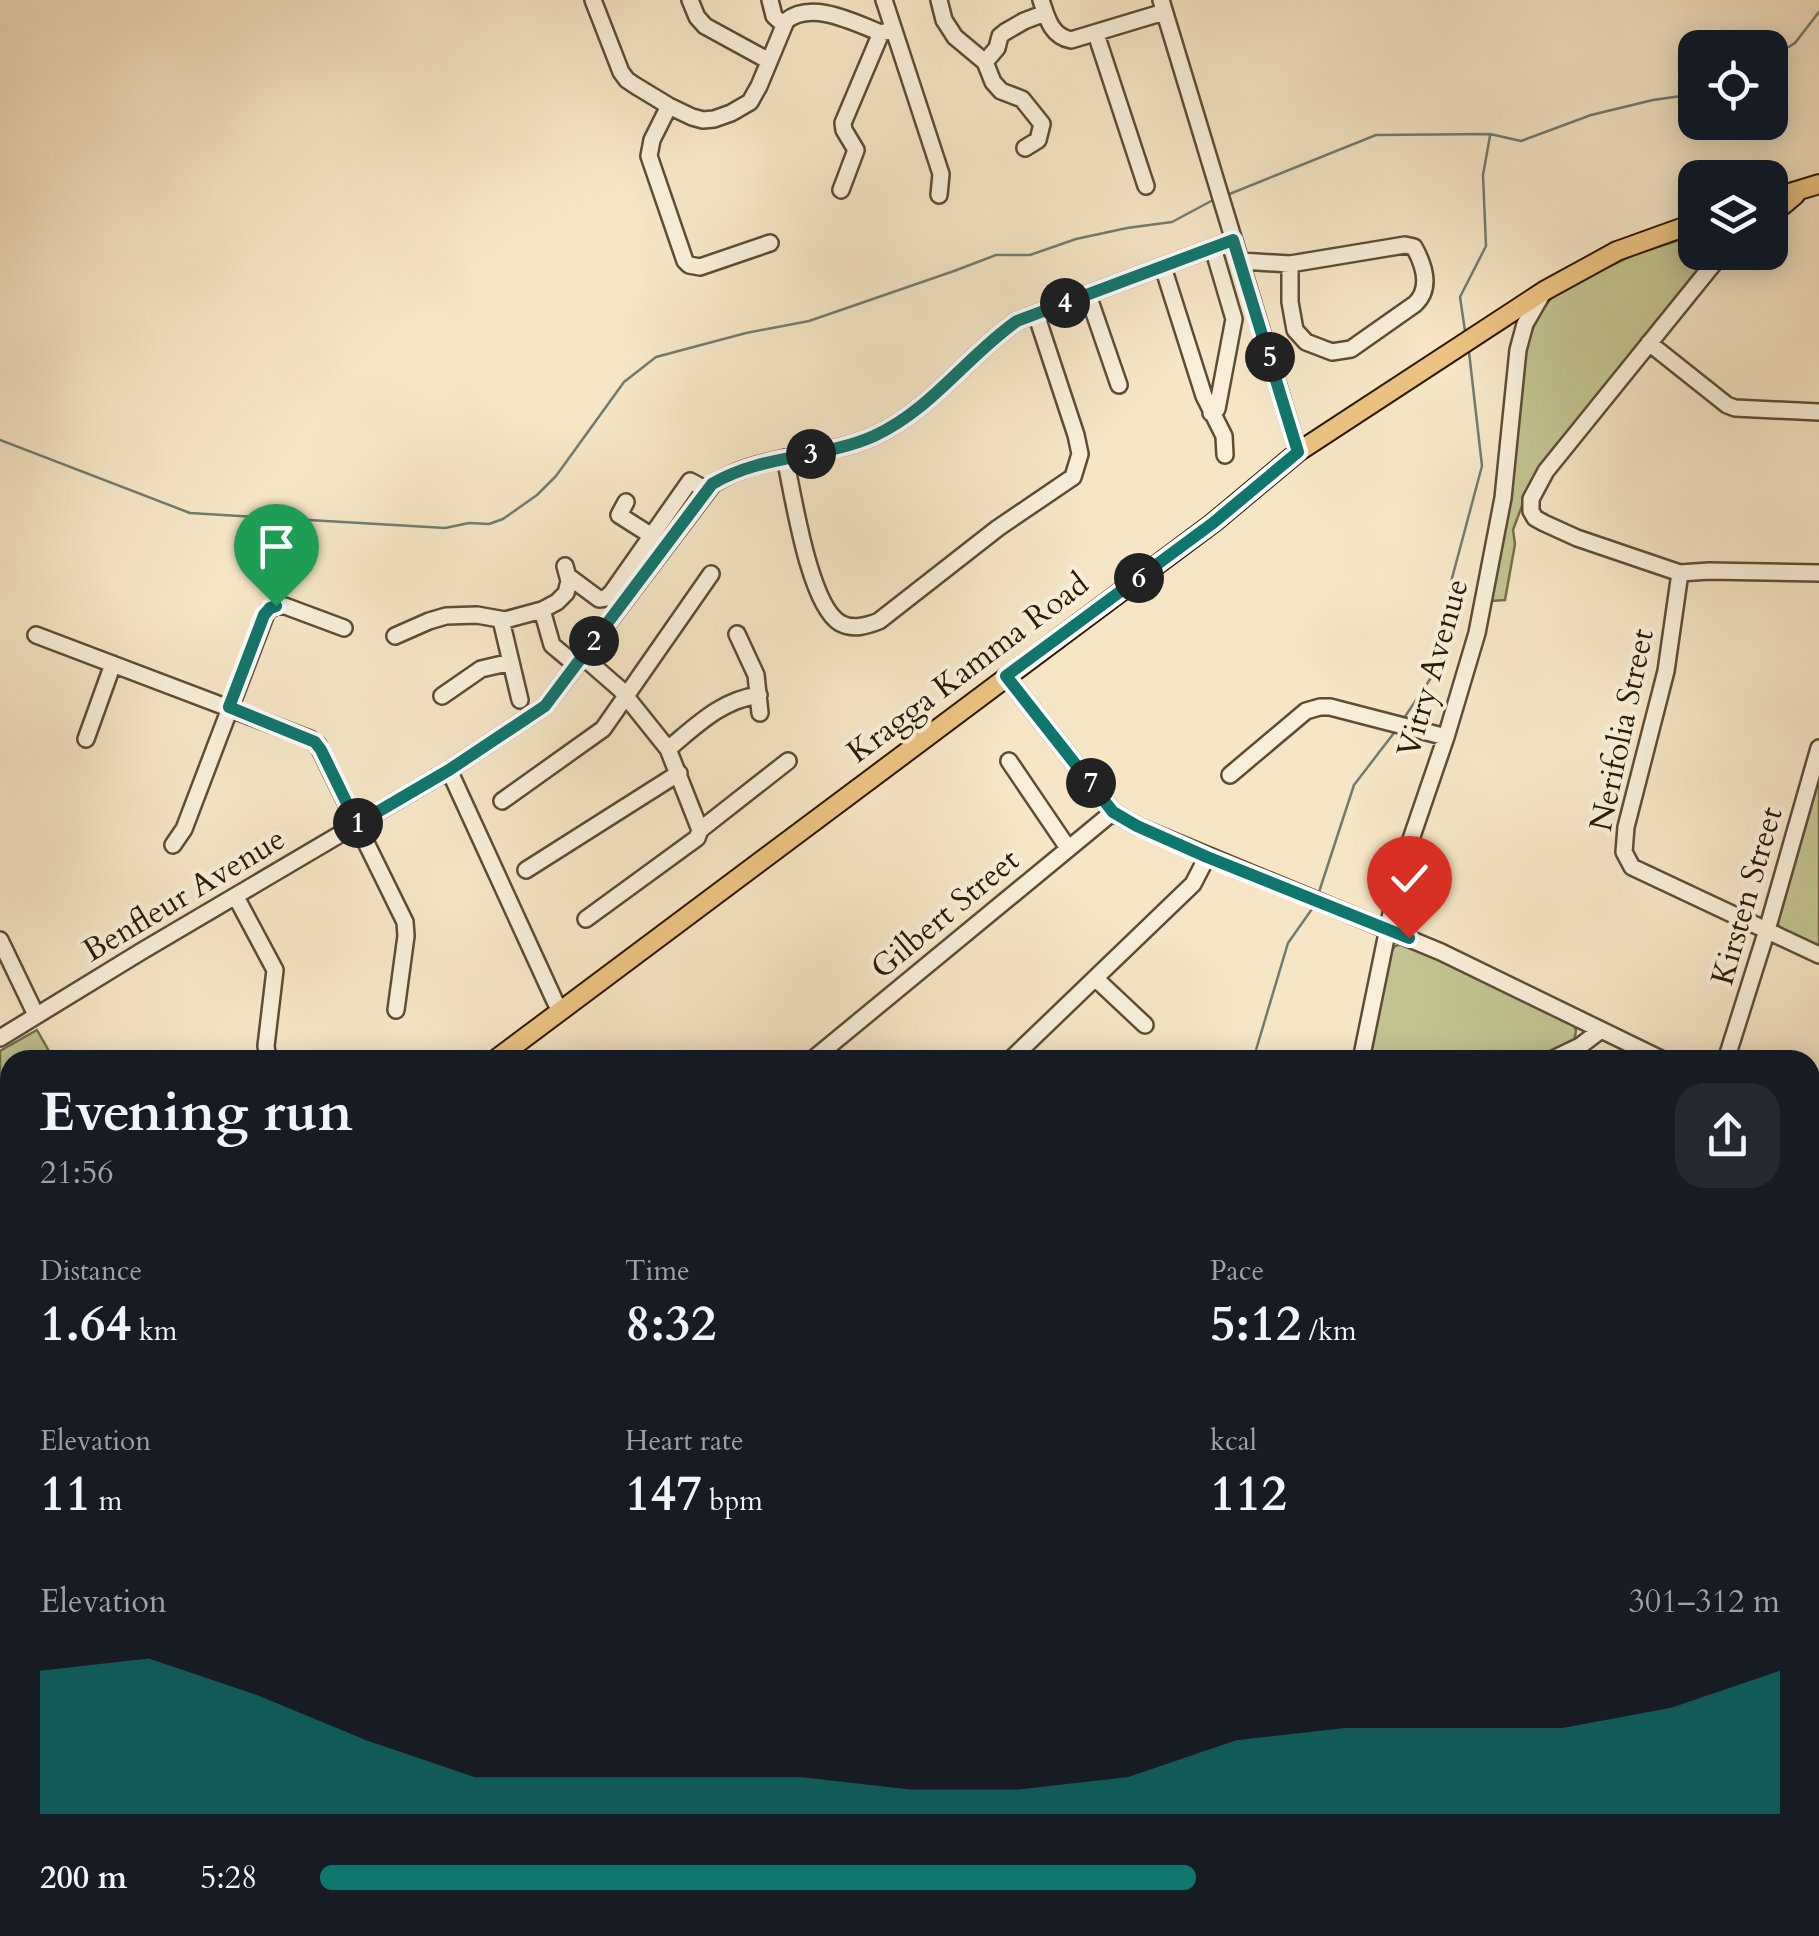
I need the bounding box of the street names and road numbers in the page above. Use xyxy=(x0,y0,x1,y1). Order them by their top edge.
street label: Kragga Kamma Road xyxy=(838,563,1098,773)
street label: Vitry Avenue xyxy=(1387,574,1479,762)
street label: Nerifolia Street xyxy=(1579,625,1665,835)
street label: Kirsten Street xyxy=(1701,802,1793,990)
street label: Benfleur Avenue xyxy=(75,817,293,973)
street label: Gilbert Street xyxy=(861,839,1029,989)

